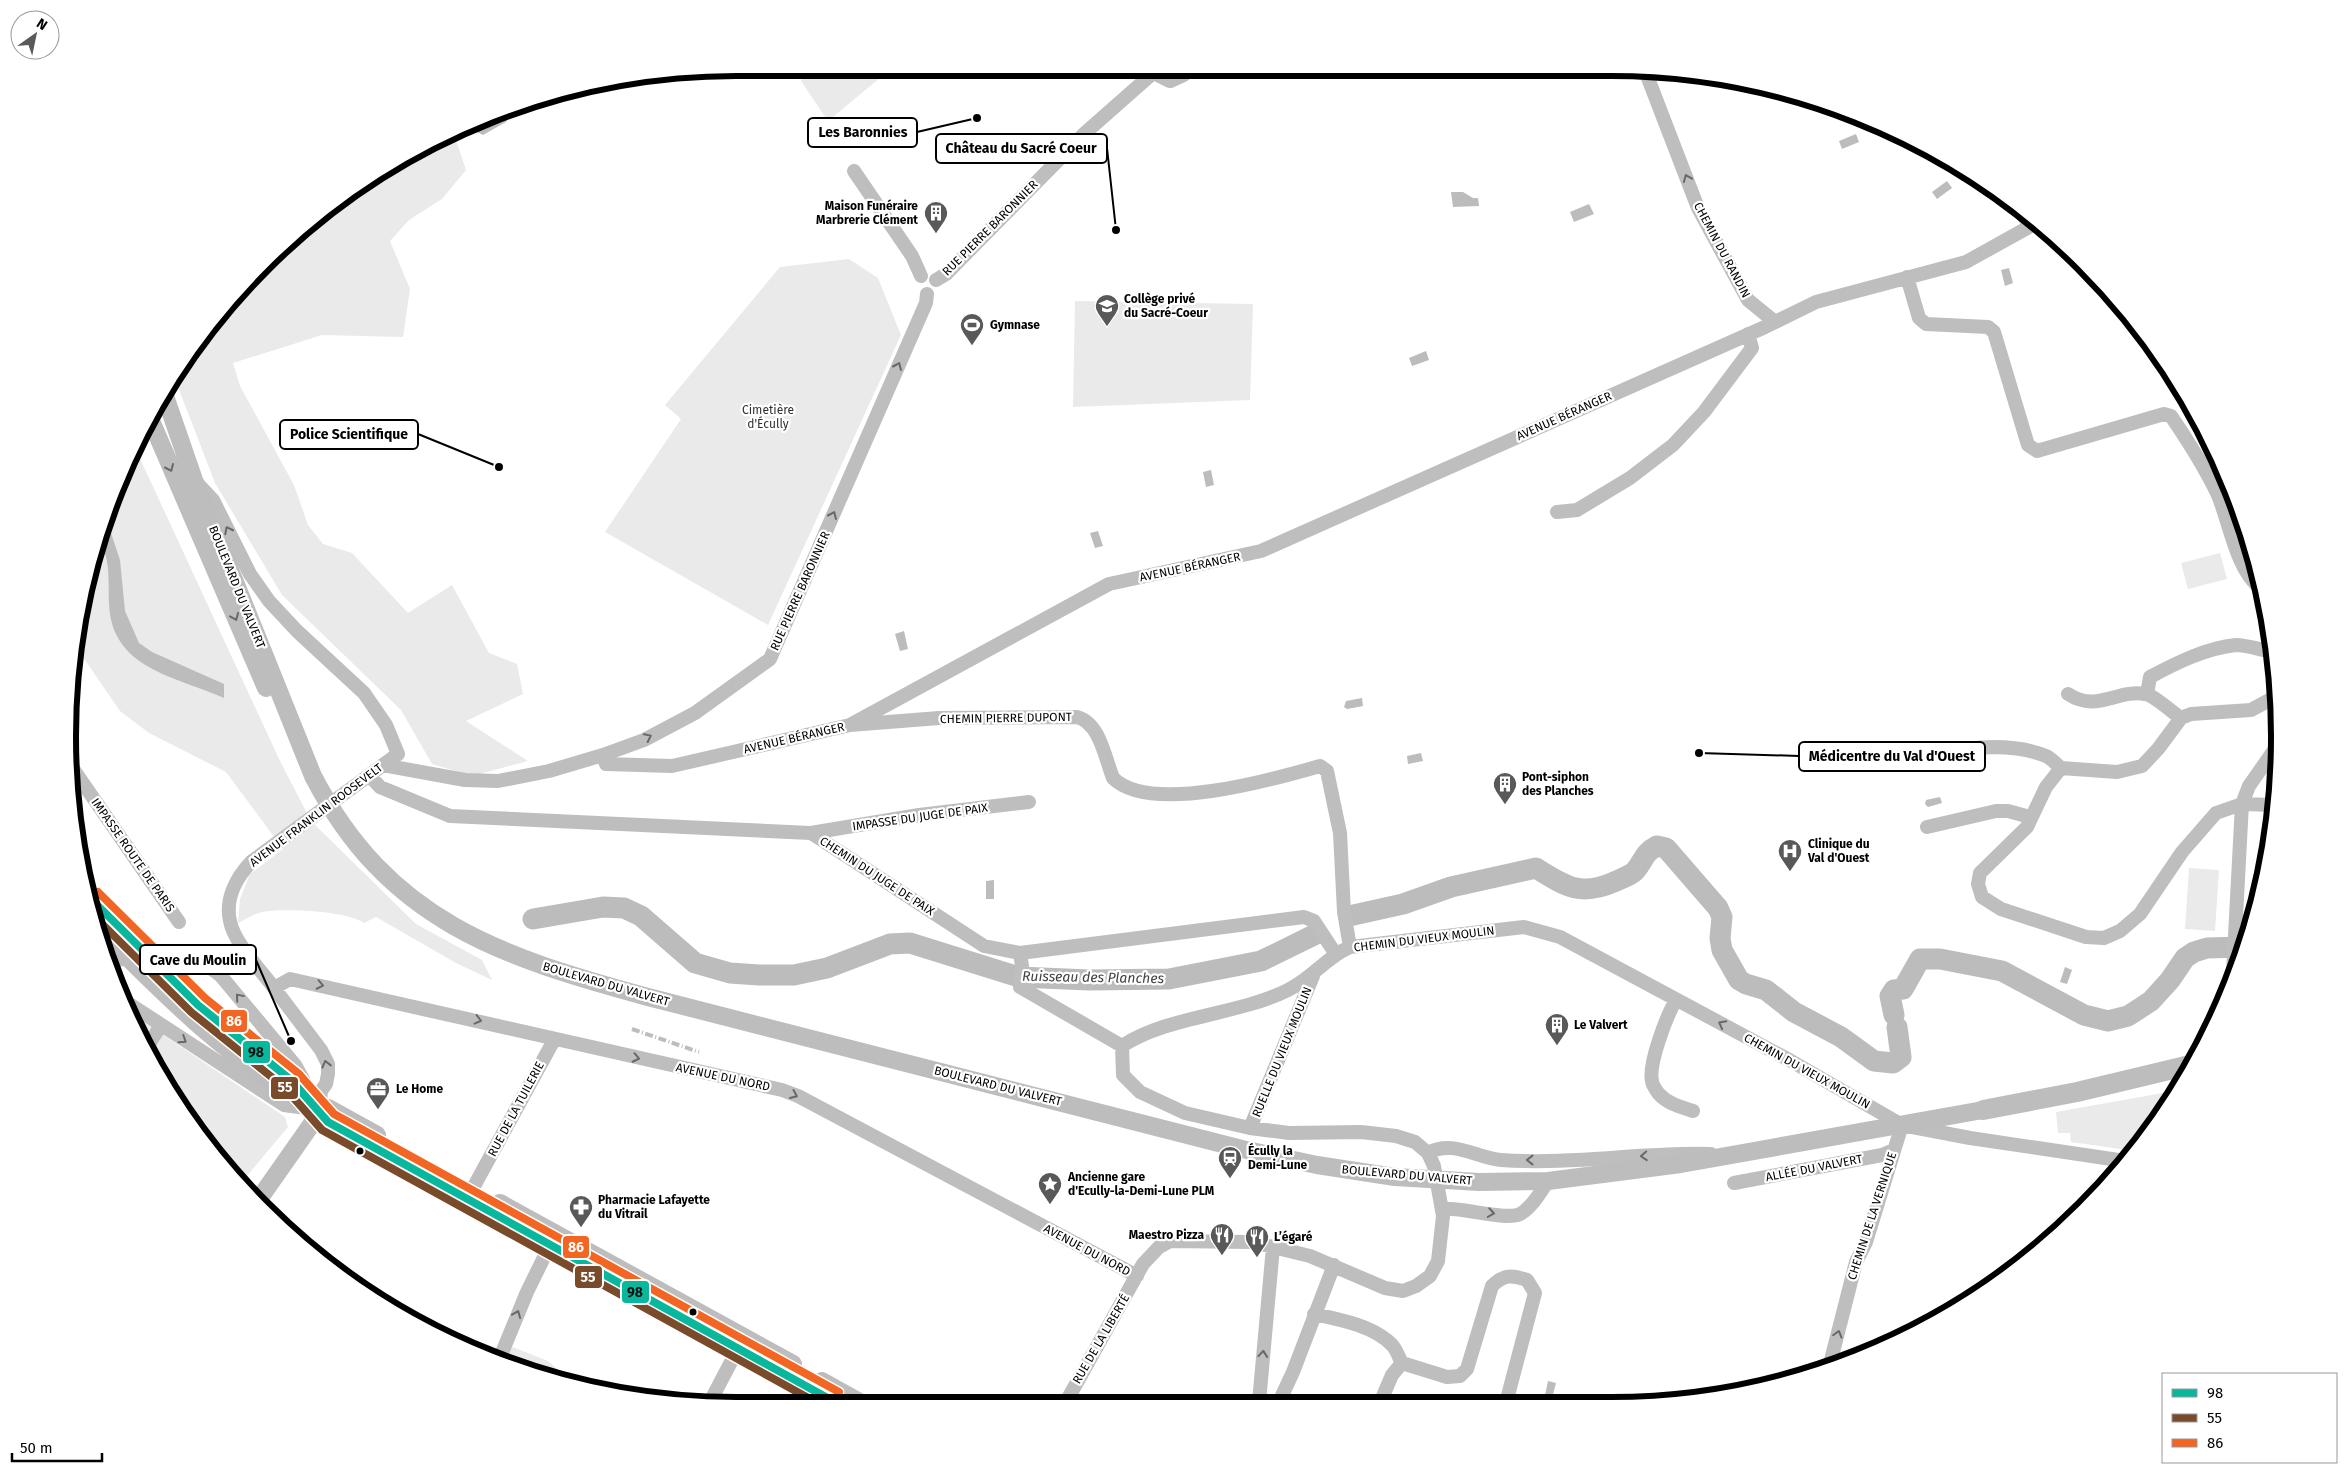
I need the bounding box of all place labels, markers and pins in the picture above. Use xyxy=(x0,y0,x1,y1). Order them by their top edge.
callout: Les Baronnies xyxy=(808,118,917,147)
callout: Château du Sacré Coeur xyxy=(936,134,1107,163)
place label: Maison Funéraire Marbrerie Clément xyxy=(816,199,918,227)
building icon: Maison Funéraire Marbrerie Clément xyxy=(923,200,949,234)
place label: Collège privé du Sacré-Coeur xyxy=(1124,292,1208,320)
school or university icon: Collège privé du Sacré-Coeur xyxy=(1094,293,1120,327)
sports icon: Gymnase xyxy=(959,312,985,346)
place label: Gymnase xyxy=(990,318,1040,332)
callout: Police Scientifique xyxy=(280,420,418,449)
callout: Médicentre du Val d'Ouest xyxy=(1799,742,1985,771)
place label: Pont-siphon des Planches xyxy=(1522,770,1594,798)
building icon: Pont-siphon des Planches xyxy=(1492,771,1518,805)
place label: Clinique du Val d'Ouest xyxy=(1807,837,1870,865)
hospital icon: Clinique du Val d'Ouest xyxy=(1777,838,1803,872)
callout: Cave du Moulin xyxy=(140,945,256,974)
building icon: Le Valvert xyxy=(1544,1012,1570,1046)
place label: Le Valvert xyxy=(1574,1018,1628,1032)
office icon: Le Home xyxy=(365,1076,391,1110)
place label: Le Home xyxy=(396,1082,443,1096)
place label: Écully la Demi-Lune xyxy=(1248,1142,1308,1172)
station icon: Écully la Demi-Lune xyxy=(1217,1145,1243,1179)
unlabelled marker xyxy=(355,1146,365,1156)
place label: Ancienne gare d'Ecully-la-Demi-Lune PLM xyxy=(1067,1170,1215,1198)
place icon: Ancienne gare d'Ecully-la-Demi-Lune PLM xyxy=(1037,1171,1063,1205)
place label: Pharmacie Lafayette du Vitrail xyxy=(598,1193,710,1221)
pharmacy icon: Pharmacie Lafayette du Vitrail xyxy=(568,1194,594,1228)
restaurant icon: Maestro Pizza xyxy=(1209,1222,1235,1256)
restaurant icon: L’égaré xyxy=(1244,1224,1270,1258)
place label: Maestro Pizza xyxy=(1129,1228,1204,1242)
place label: L’égaré xyxy=(1274,1230,1313,1244)
unlabelled marker xyxy=(688,1307,698,1317)

